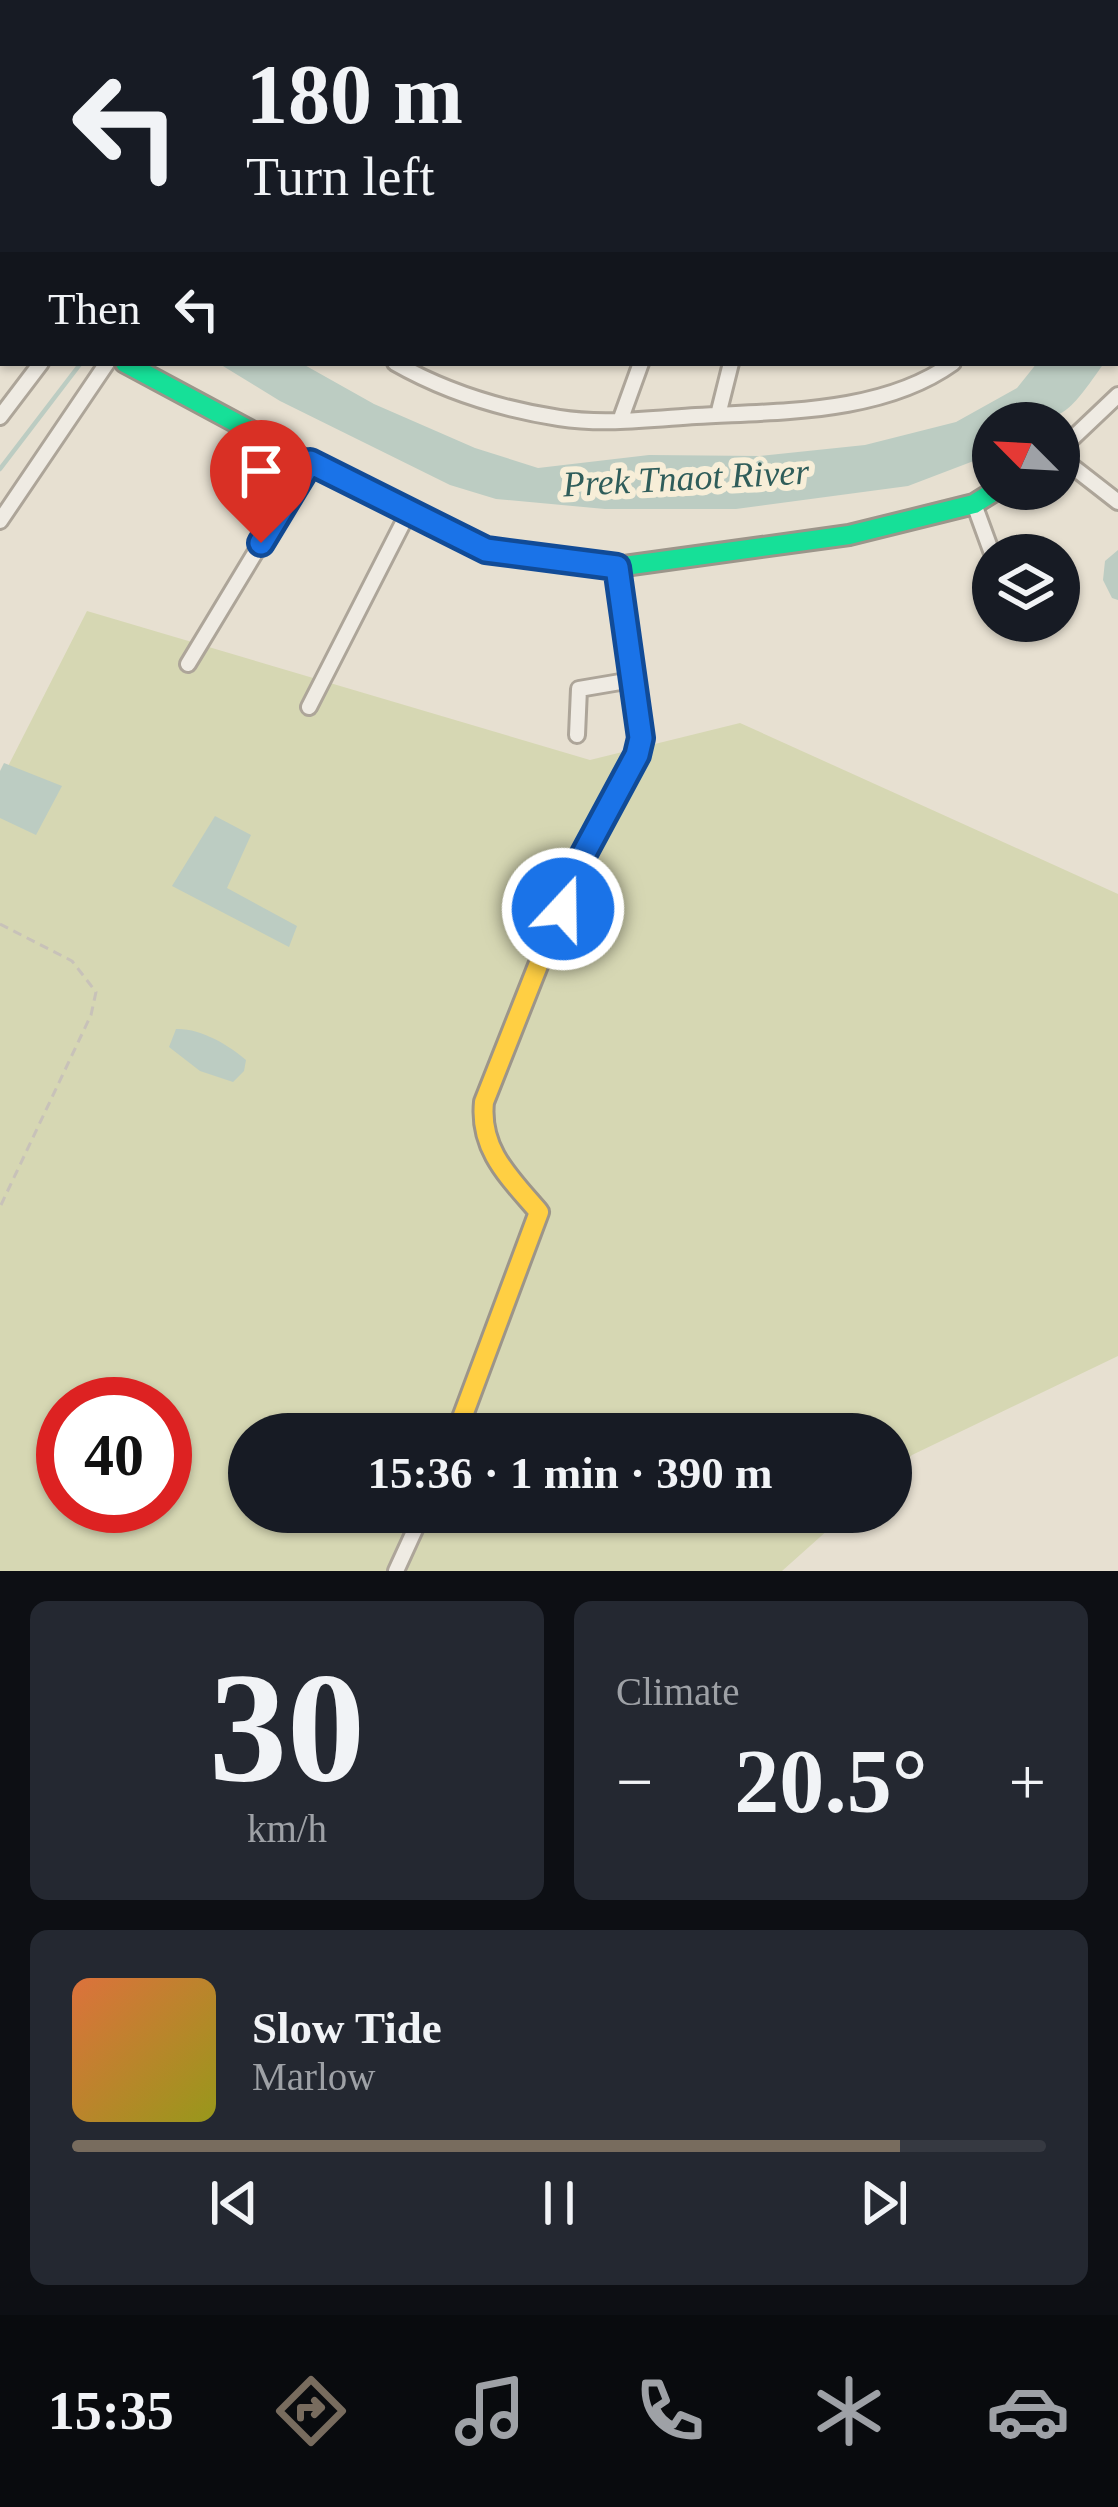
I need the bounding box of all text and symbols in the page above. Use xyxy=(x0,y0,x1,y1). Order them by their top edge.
icon: left xyxy=(48,48,204,204)
text: 180 m xyxy=(246,48,463,141)
text: Turn left xyxy=(246,147,435,207)
icon: left xyxy=(164,276,230,342)
text: Then xyxy=(48,284,140,334)
north arrow xyxy=(972,402,1080,510)
map controls xyxy=(972,402,1080,642)
pin xyxy=(210,420,312,543)
icon: arrive xyxy=(228,438,294,504)
water label: Prek Tnaot River xyxy=(561,452,811,504)
button: layers xyxy=(972,534,1080,642)
position arrow xyxy=(500,846,626,972)
speed limit sign: 40 xyxy=(36,1377,192,1533)
text: 15:36 · 1 min · 390 m xyxy=(368,1448,773,1498)
text: 30 xyxy=(209,1641,365,1814)
text: Climate xyxy=(616,1670,739,1713)
text: 20.5° xyxy=(734,1732,928,1831)
text: − xyxy=(616,1745,653,1818)
text: + xyxy=(1009,1745,1046,1818)
text: km/h xyxy=(247,1807,327,1850)
text: Slow Tide xyxy=(252,2003,442,2053)
text: Marlow xyxy=(252,2055,375,2098)
icon: previous xyxy=(201,2170,267,2236)
icon: pause xyxy=(526,2170,592,2236)
icon: next xyxy=(851,2170,917,2236)
icon: directions xyxy=(269,2369,353,2453)
icon: music xyxy=(448,2369,532,2453)
icon: phone xyxy=(628,2369,712,2453)
icon: climate xyxy=(807,2369,891,2453)
icon: car xyxy=(986,2369,1070,2453)
text: 15:35 xyxy=(48,2381,174,2441)

